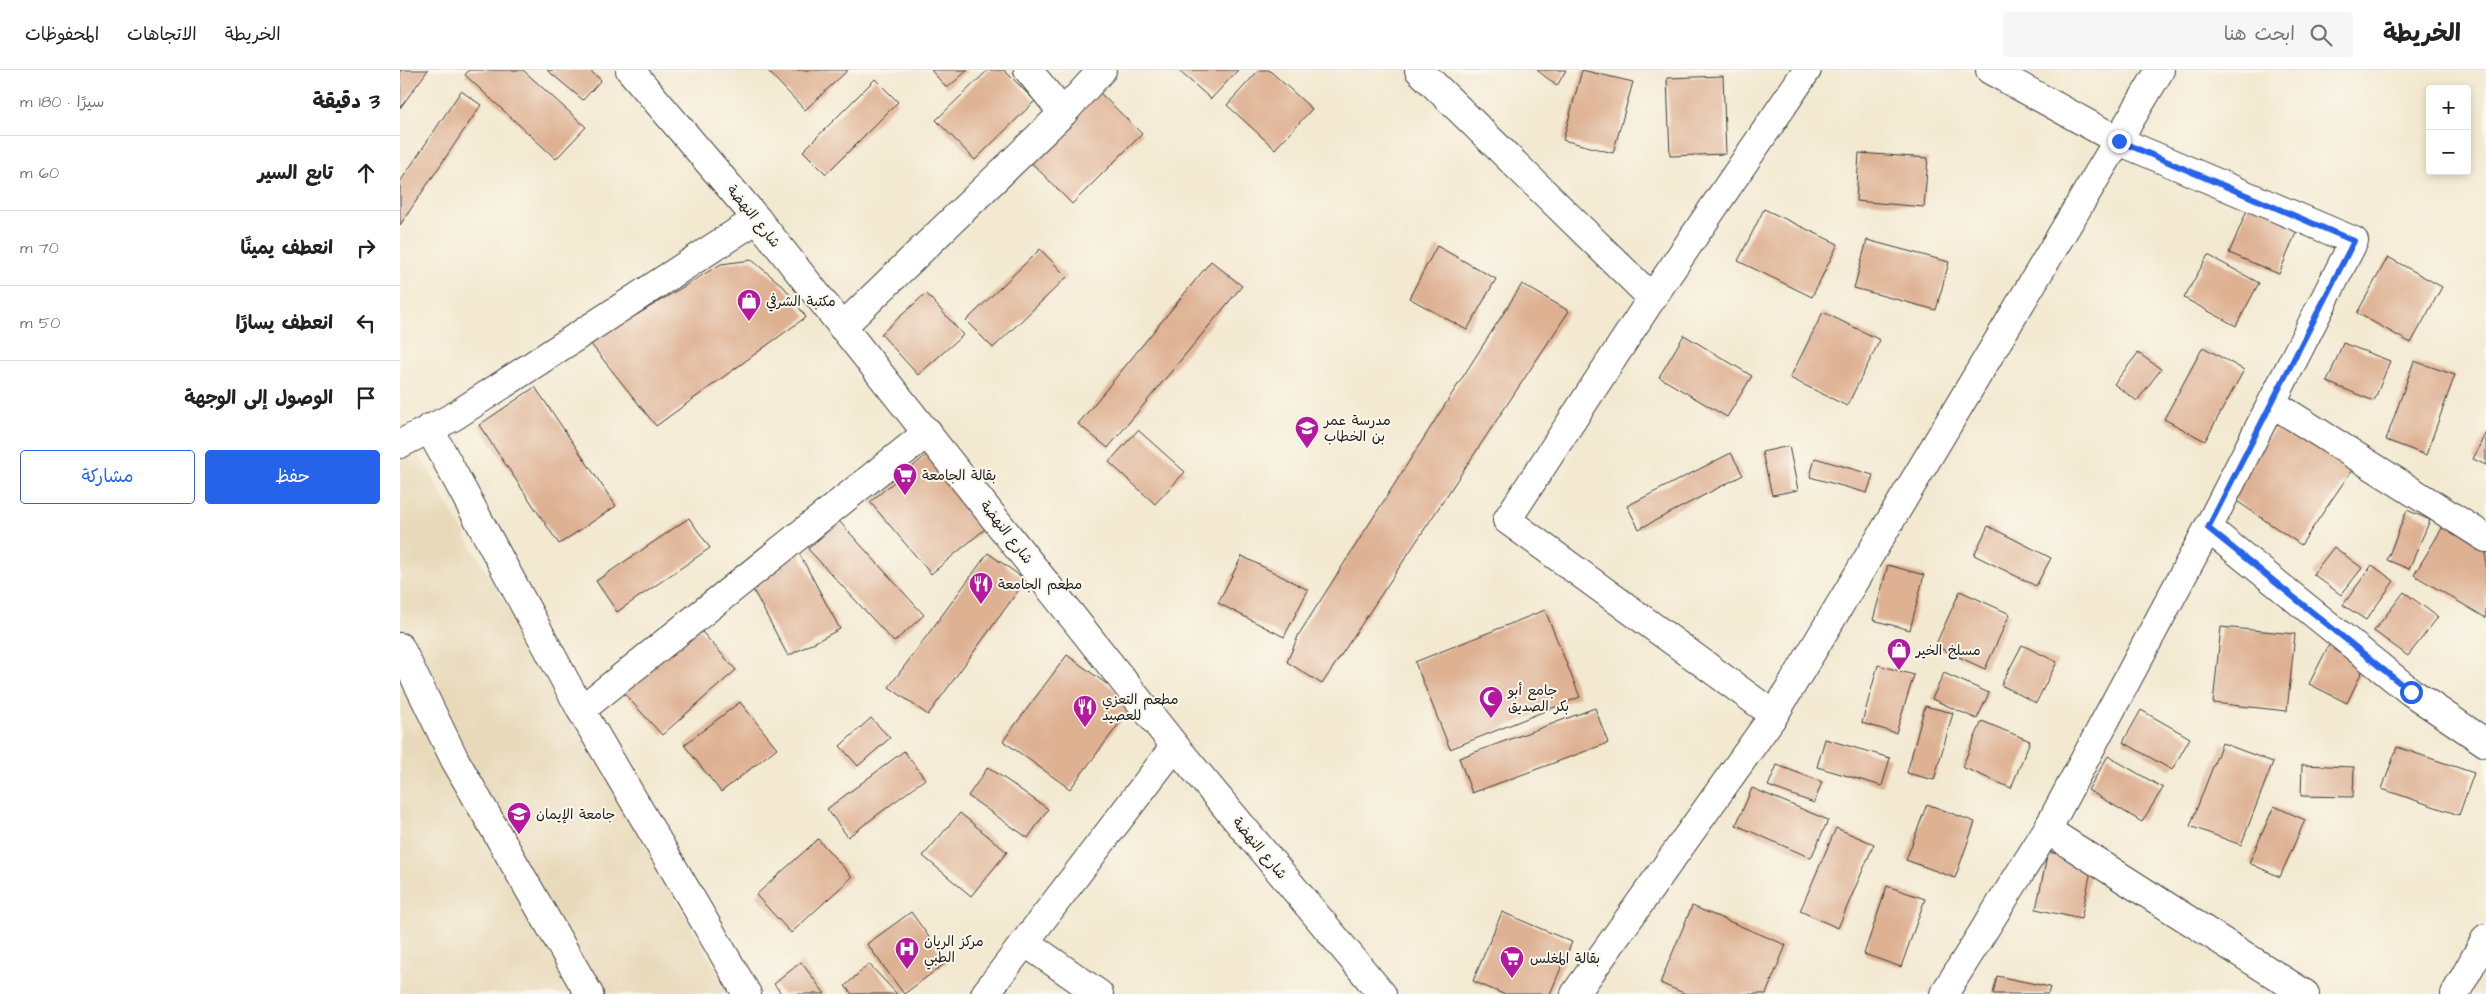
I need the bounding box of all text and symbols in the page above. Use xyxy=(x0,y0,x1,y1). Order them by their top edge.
search box xyxy=(2003,12,2353,57)
text: الخريطة xyxy=(2383,17,2461,51)
text: ابحث هنا xyxy=(2224,21,2295,48)
icon: search xyxy=(2307,21,2335,49)
text: المحفوظات xyxy=(25,22,99,47)
text: الاتجاهات xyxy=(127,22,197,47)
text: الخريطة xyxy=(225,22,281,47)
map controls xyxy=(2426,85,2471,175)
button: + xyxy=(2426,85,2471,130)
text: 3 دقيقة xyxy=(312,87,380,116)
text: سيرًا · 180 m xyxy=(20,91,104,113)
route end xyxy=(2108,130,2131,153)
button: − xyxy=(2426,130,2471,175)
icon: ahead xyxy=(352,159,380,187)
text: تابع السير xyxy=(258,160,333,187)
text: 60 m xyxy=(20,162,59,184)
street label: شارع النهضة xyxy=(722,181,785,252)
icon: right xyxy=(352,234,380,262)
text: انعطف يمينًا xyxy=(241,235,333,262)
text: 70 m xyxy=(20,237,59,259)
shop icon: مكتبة الشرفي xyxy=(736,288,762,322)
place label: مكتبة الشرفي xyxy=(766,292,836,312)
icon: left xyxy=(352,309,380,337)
text: انعطف يسارًا xyxy=(236,310,333,337)
text: 50 m xyxy=(20,312,60,334)
icon: arrive xyxy=(352,384,380,412)
text: الوصول إلى الوجهة xyxy=(184,385,333,412)
place label: مدرسة عمر بن الخطاب xyxy=(1323,411,1391,447)
school or university icon: مدرسة عمر بن الخطاب xyxy=(1294,415,1320,449)
button: مشاركة xyxy=(20,450,195,504)
button: حفظ xyxy=(205,450,380,504)
supermarket icon: بقالة الجامعة xyxy=(892,462,918,496)
place label: بقالة الجامعة xyxy=(922,466,996,486)
street label: شارع النهضة xyxy=(975,497,1037,568)
restaurant icon: مطعم الجامعة xyxy=(968,571,994,605)
place label: مطعم الجامعة xyxy=(998,575,1082,595)
shop icon: مسلخ الخير xyxy=(1886,637,1912,671)
place label: مسلخ الخير xyxy=(1915,641,1981,661)
place label: جامع أبو بكر الصديق xyxy=(1507,681,1569,717)
route start xyxy=(2400,681,2423,704)
mosque icon: جامع أبو بكر الصديق xyxy=(1478,685,1504,719)
place label: مطعم التعزي للعصيد xyxy=(1102,690,1178,726)
restaurant icon: مطعم التعزي للعصيد xyxy=(1072,694,1098,728)
school or university icon: جامعة الإيمان xyxy=(506,801,532,835)
place label: جامعة الإيمان xyxy=(536,805,615,825)
street label: شارع النهضة xyxy=(1227,813,1291,884)
place label: مركز الريان الطبي xyxy=(924,932,984,970)
hospital icon: مركز الريان الطبي xyxy=(894,936,920,970)
supermarket icon: بقالة المغلس xyxy=(1499,945,1525,979)
place label: بقالة المغلس xyxy=(1530,949,1600,969)

